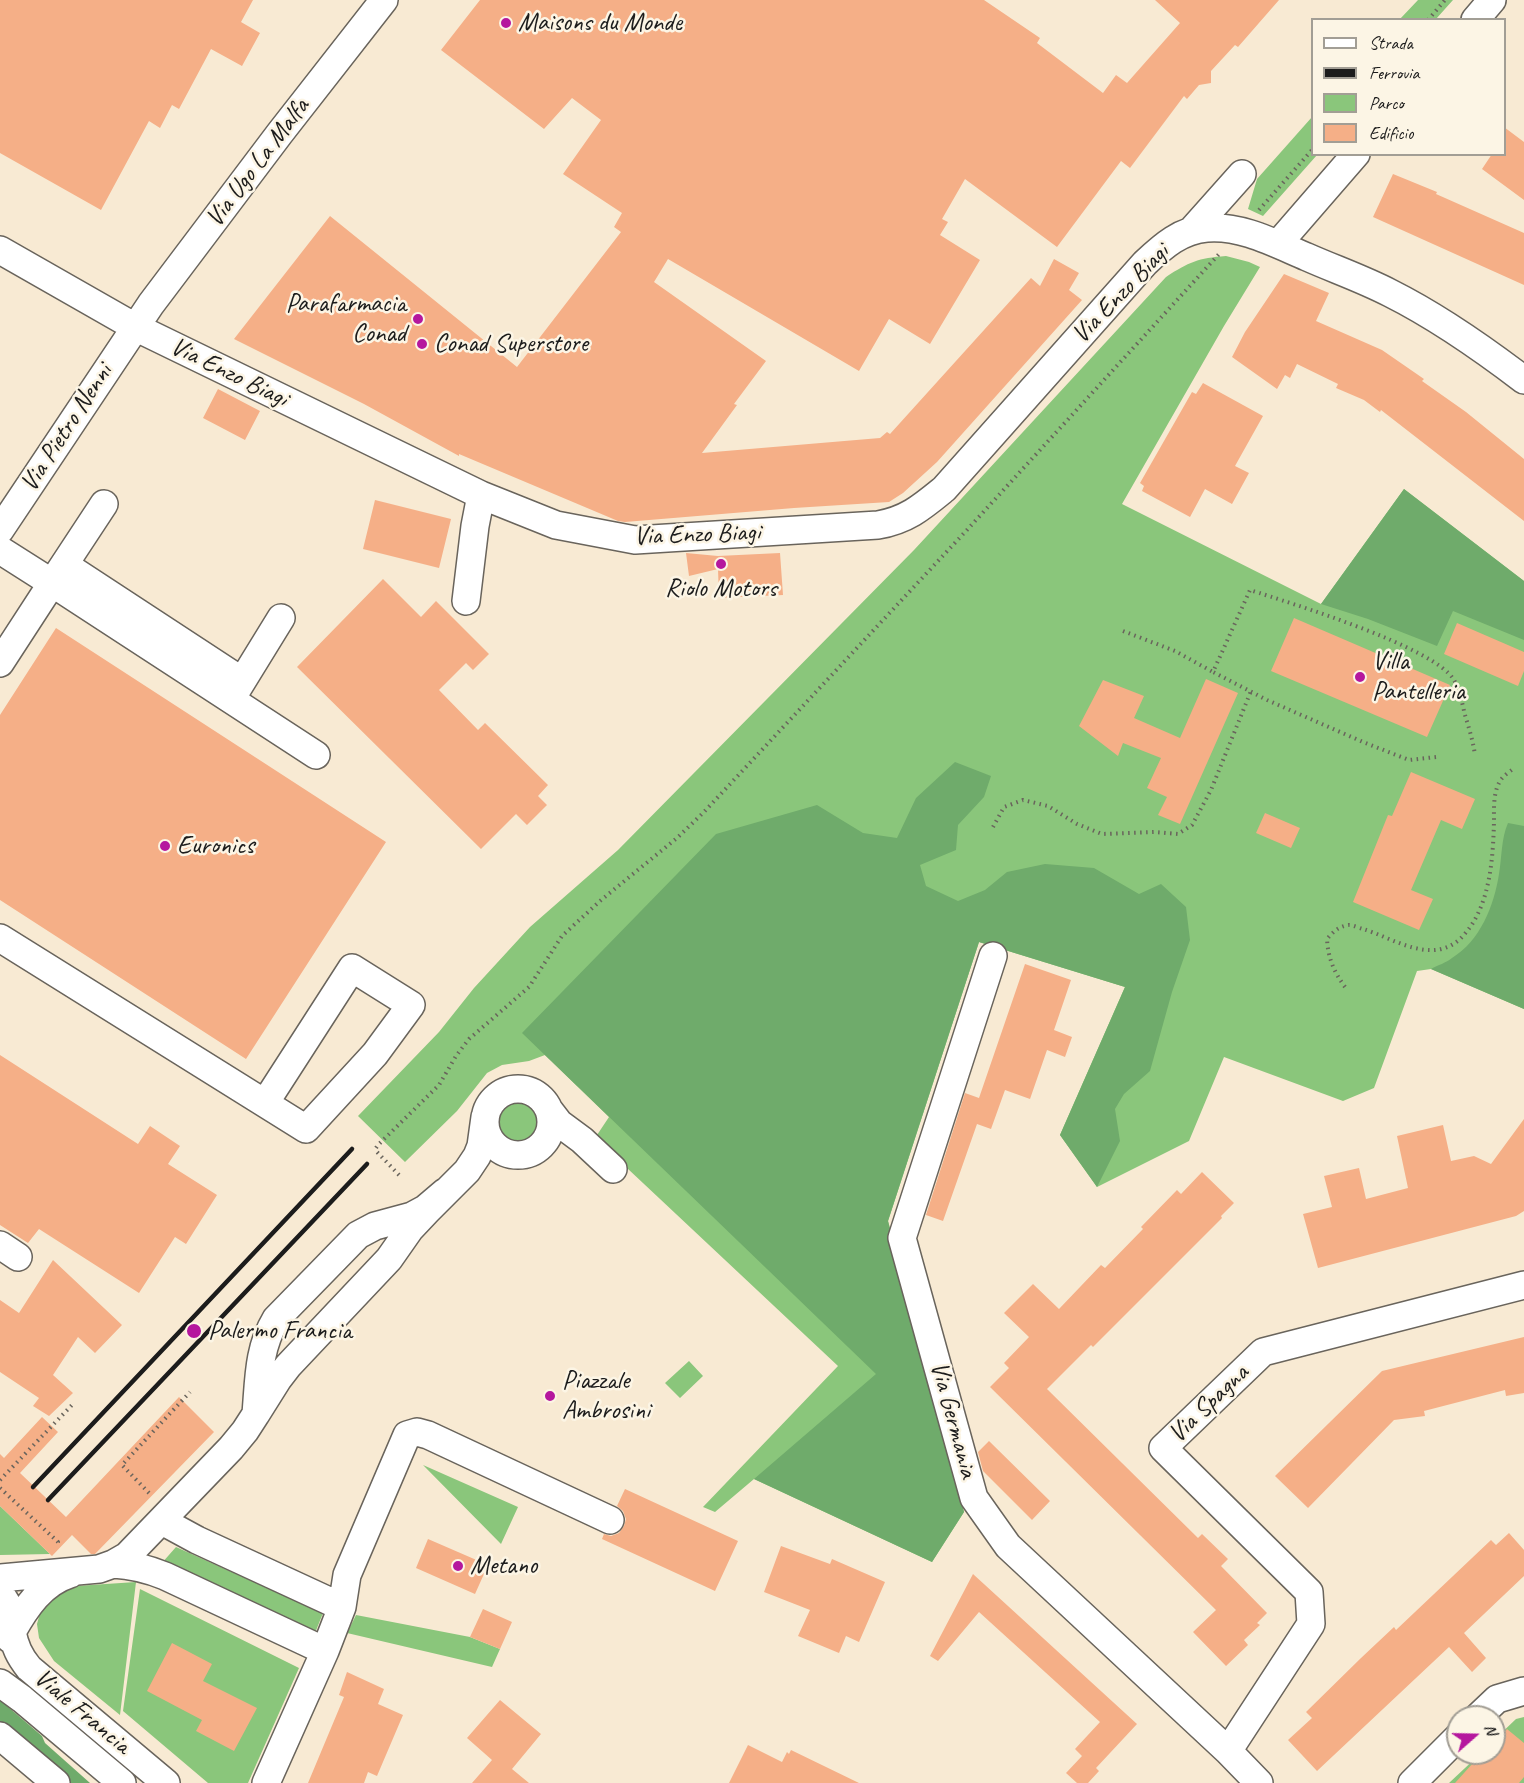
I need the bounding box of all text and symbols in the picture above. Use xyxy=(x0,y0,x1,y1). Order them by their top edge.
place label: Maisons du Monde xyxy=(518,7,682,39)
marker: Maisons du Monde xyxy=(499,16,513,30)
legend xyxy=(1311,18,1506,156)
text: Strada xyxy=(1369,32,1413,54)
text: Ferrovia xyxy=(1369,62,1419,84)
text: Parco xyxy=(1369,92,1404,114)
street label: Via Ugo La Malfa xyxy=(199,93,317,233)
text: Edificio xyxy=(1369,122,1413,144)
street label: Via Enzo Biagi xyxy=(1066,238,1176,350)
place label: Parafarmacia Conad xyxy=(286,288,406,350)
marker: Parafarmacia Conad xyxy=(411,312,425,326)
place label: Conad Superstore xyxy=(434,328,588,360)
street label: Via Enzo Biagi xyxy=(165,331,293,415)
marker: Conad Superstore xyxy=(415,337,429,351)
street label: Via Pietro Nenni xyxy=(14,358,120,498)
street label: Via Enzo Biagi xyxy=(633,517,761,553)
marker: Riolo Motors xyxy=(714,557,728,571)
place label: Riolo Motors xyxy=(665,573,777,605)
place label: Villa Pantelleria xyxy=(1372,646,1465,708)
marker: Villa Pantelleria xyxy=(1353,670,1367,684)
place label: Euronics xyxy=(177,830,254,862)
marker: Euronics xyxy=(158,839,172,853)
place label: Palermo Francia xyxy=(208,1315,352,1347)
marker: Palermo Francia xyxy=(185,1322,203,1340)
street label: Via Germania xyxy=(923,1358,983,1482)
street label: Via Spagna xyxy=(1162,1358,1256,1450)
place label: Piazzale Ambrosini xyxy=(562,1365,650,1426)
marker: Piazzale Ambrosini xyxy=(543,1389,557,1403)
place label: Metano xyxy=(470,1550,537,1582)
marker: Metano xyxy=(451,1559,465,1573)
street label: Viale Francia xyxy=(27,1663,137,1761)
north arrow xyxy=(1446,1705,1506,1765)
text: N xyxy=(1480,1721,1502,1738)

